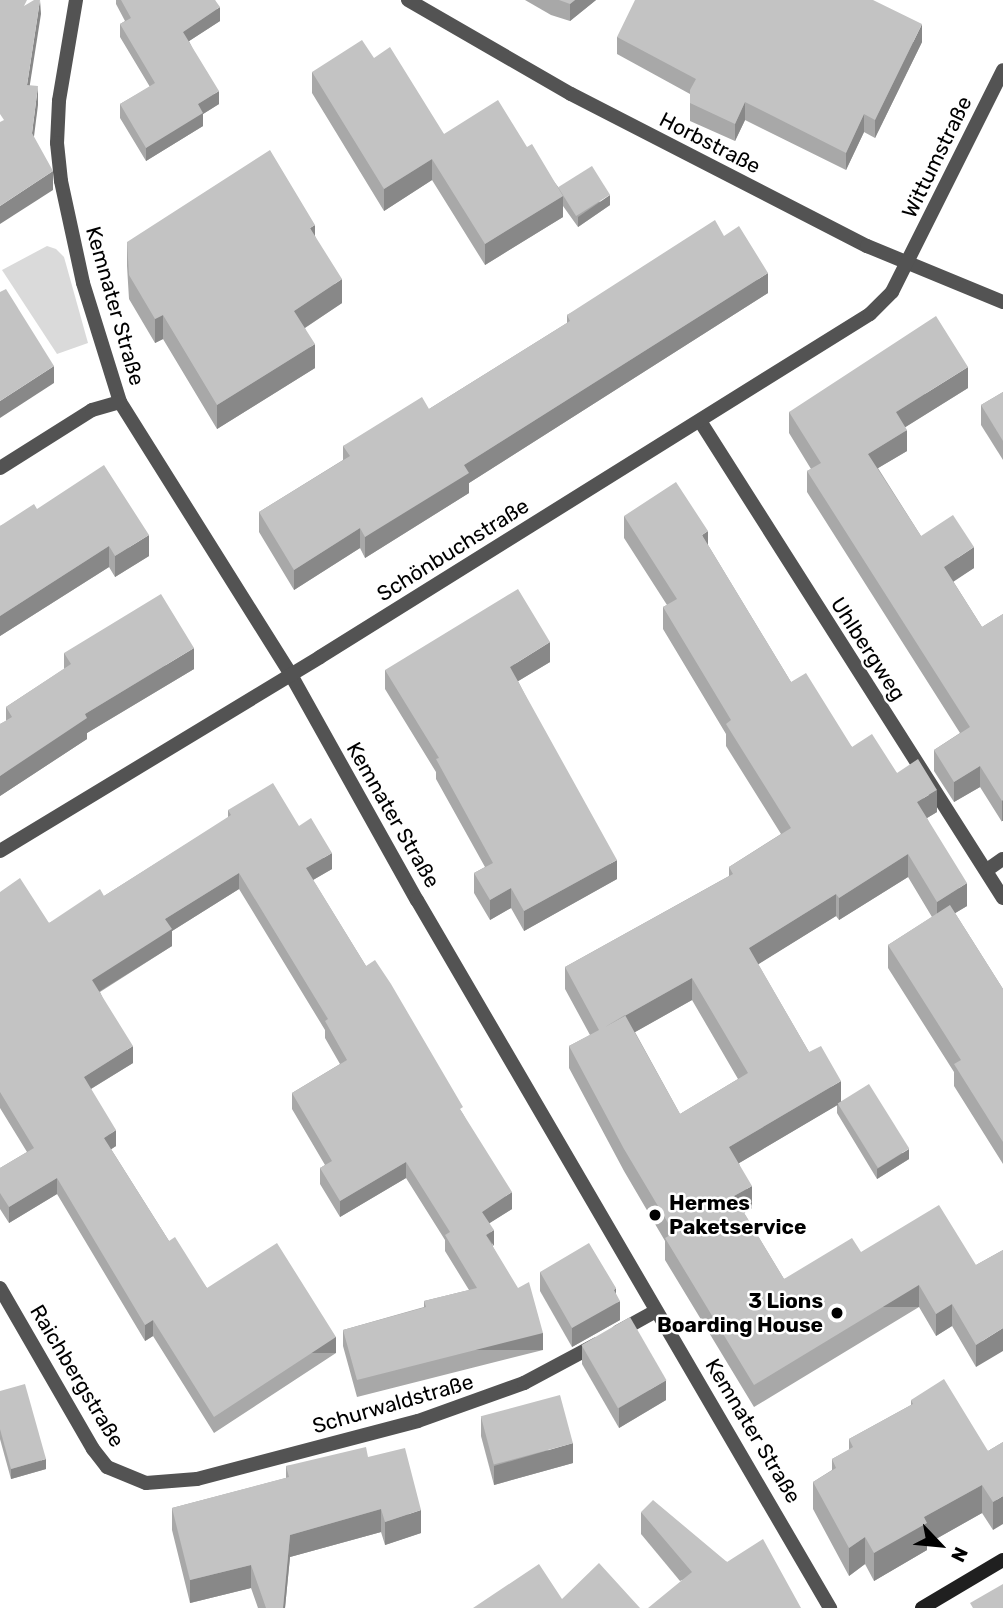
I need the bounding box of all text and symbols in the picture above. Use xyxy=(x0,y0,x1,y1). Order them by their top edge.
street label: Wittumstraße xyxy=(897,92,977,222)
street label: Horbstraße xyxy=(655,107,765,179)
street label: Kemnater Straße xyxy=(80,223,150,389)
street label: Schönbuchstraße xyxy=(372,493,534,607)
street label: Uhlbergweg xyxy=(825,593,911,705)
street label: Kemnater Straße xyxy=(341,737,445,893)
place label: Hermes Paketservice xyxy=(669,1190,806,1240)
marker: Hermes Paketservice xyxy=(647,1207,663,1223)
place label: 3 Lions Boarding House xyxy=(657,1288,823,1338)
street label: Raichbergstraße xyxy=(25,1300,129,1452)
marker: 3 Lions Boarding House xyxy=(829,1305,845,1321)
street label: Kemnater Straße xyxy=(700,1354,806,1508)
street label: Schurwaldstraße xyxy=(310,1369,476,1439)
north arrow xyxy=(905,1510,975,1580)
text: N xyxy=(946,1543,973,1566)

